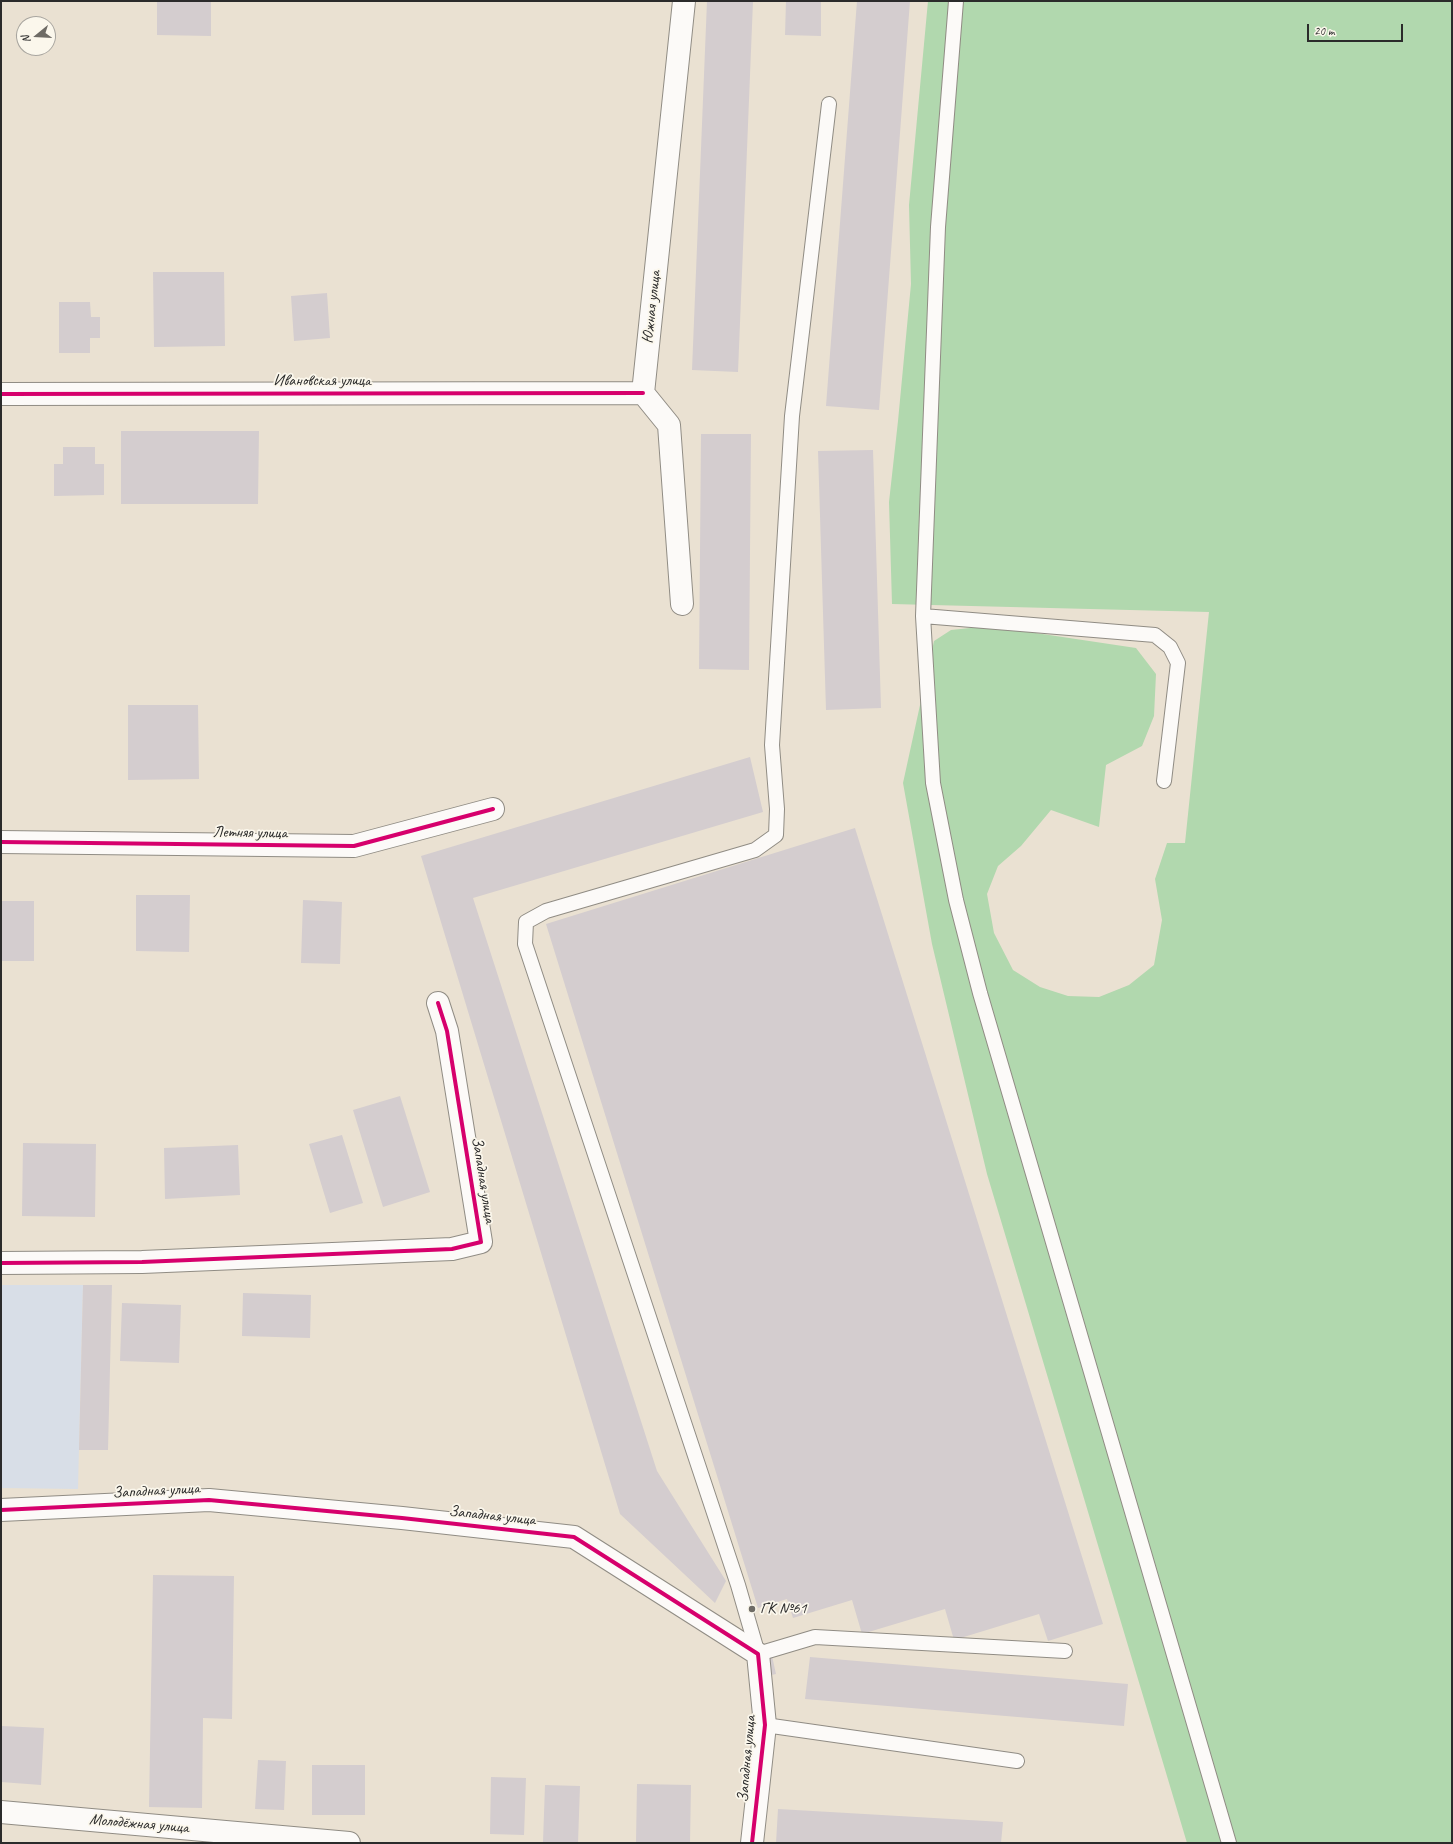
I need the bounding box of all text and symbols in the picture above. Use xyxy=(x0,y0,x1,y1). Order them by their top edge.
north arrow xyxy=(16,16,56,56)
scale bar xyxy=(1309,16,1405,42)
text: 20 m xyxy=(1314,23,1334,39)
text: N xyxy=(18,34,33,45)
street label: Южная улица xyxy=(639,270,665,344)
street label: Ивановская улица xyxy=(273,371,371,391)
street label: Летняя улица xyxy=(213,823,287,843)
street label: Западная улица xyxy=(467,1136,499,1224)
street label: Западная улица xyxy=(112,1479,200,1503)
street label: Западная улица xyxy=(448,1502,536,1530)
place label: ГК №61 xyxy=(760,1599,807,1619)
marker: ГК №61 xyxy=(747,1604,757,1614)
street label: Западная улица xyxy=(734,1715,760,1803)
street label: Молодёжная улица xyxy=(88,1810,190,1838)

